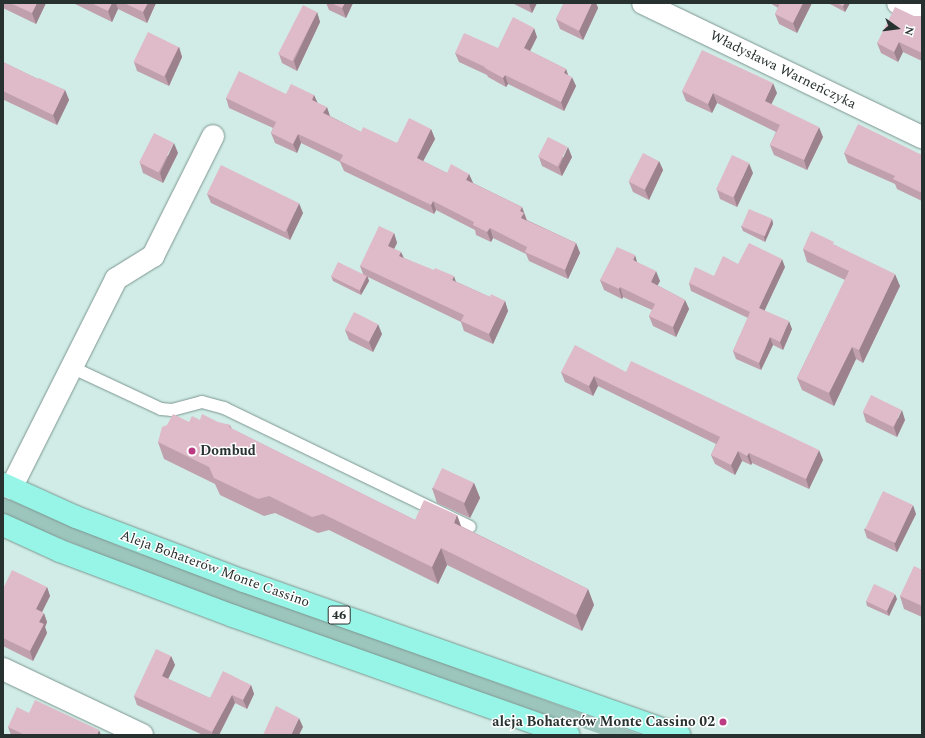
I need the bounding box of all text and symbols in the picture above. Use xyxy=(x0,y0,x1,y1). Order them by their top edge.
north arrow xyxy=(877,8,917,48)
text: N xyxy=(900,25,918,37)
street label: Władysława Warneńczyka xyxy=(707,27,859,113)
place label: Dombud xyxy=(200,443,256,459)
marker: Dombud xyxy=(187,446,197,456)
street label: Aleja Bohaterów Monte Cassino xyxy=(118,527,312,611)
road number: 46 xyxy=(327,604,351,626)
place label: aleja Bohaterów Monte Cassino 02 xyxy=(492,714,715,730)
marker: aleja Bohaterów Monte Cassino 02 xyxy=(718,717,728,727)

